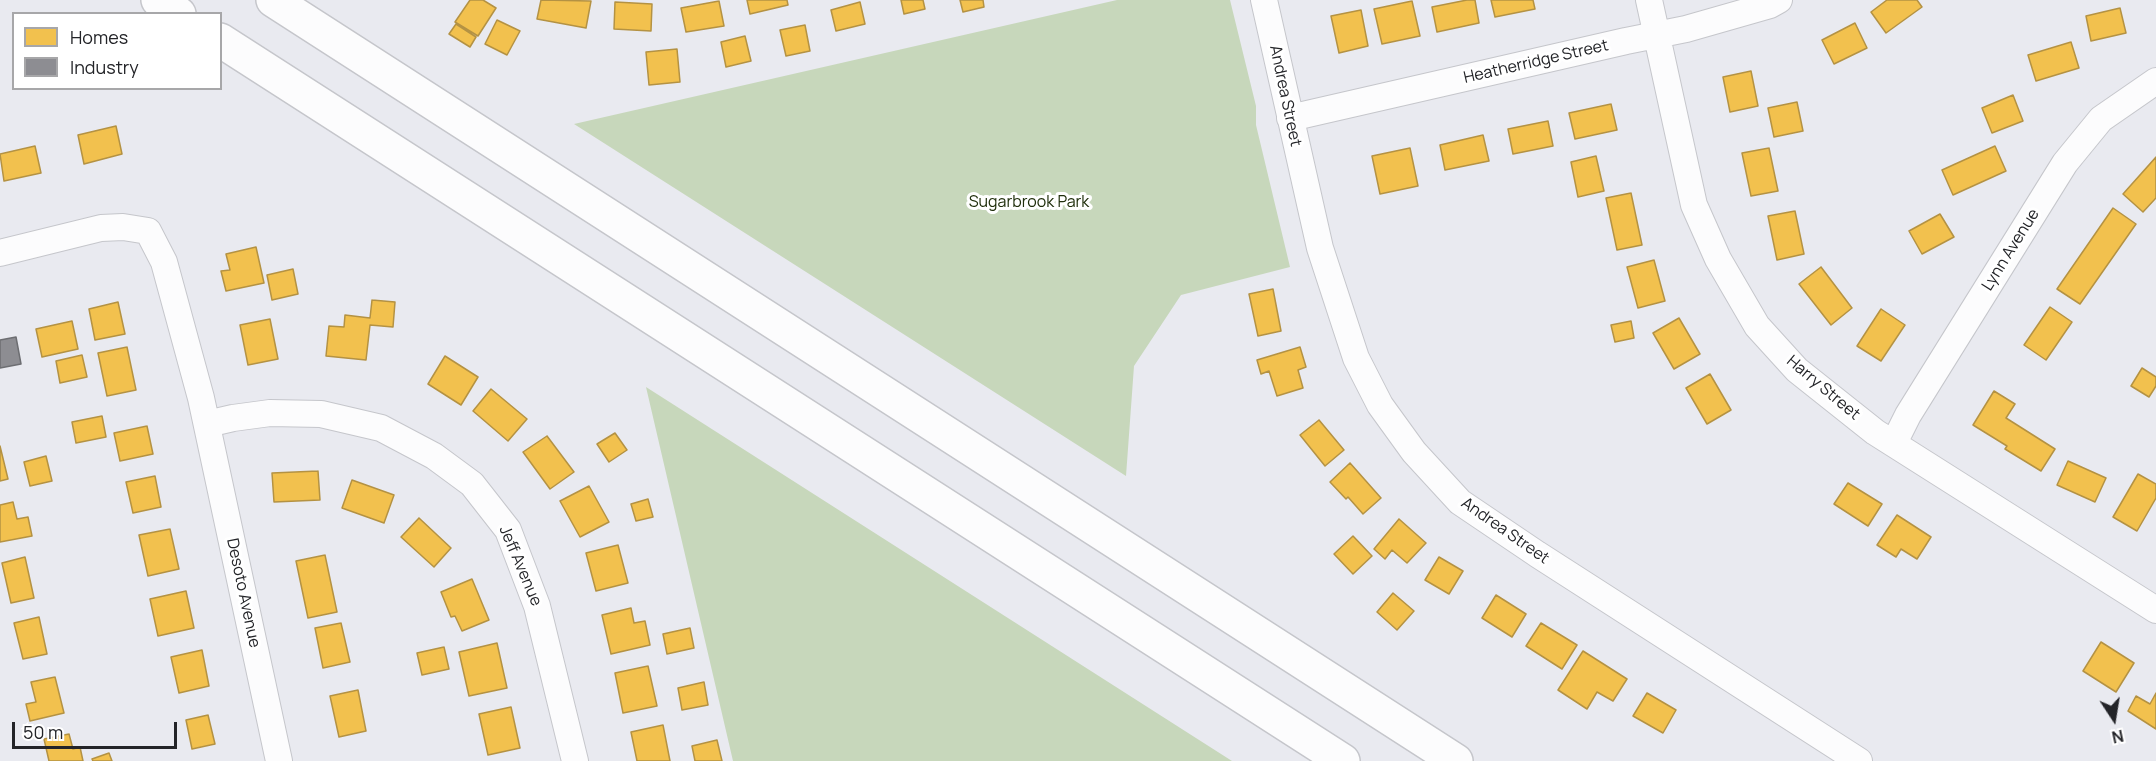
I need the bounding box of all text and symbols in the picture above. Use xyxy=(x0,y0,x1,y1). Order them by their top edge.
legend xyxy=(12,12,222,90)
text: Homes xyxy=(70,25,128,49)
street label: Heatherridge Street xyxy=(1462,36,1610,88)
street label: Andrea Street xyxy=(1265,44,1305,148)
text: Industry xyxy=(70,55,139,79)
park label: Sugarbrook Park xyxy=(969,193,1089,213)
street label: Lynn Avenue xyxy=(1978,206,2044,294)
street label: Harry Street xyxy=(1782,352,1864,424)
street label: Andrea Street xyxy=(1457,494,1553,568)
street label: Jeff Avenue xyxy=(494,523,546,609)
street label: Desoto Avenue xyxy=(222,536,264,650)
north arrow xyxy=(2084,689,2144,749)
scale bar xyxy=(15,710,180,748)
text: 50 m xyxy=(23,720,63,744)
text: N xyxy=(2110,725,2126,749)

